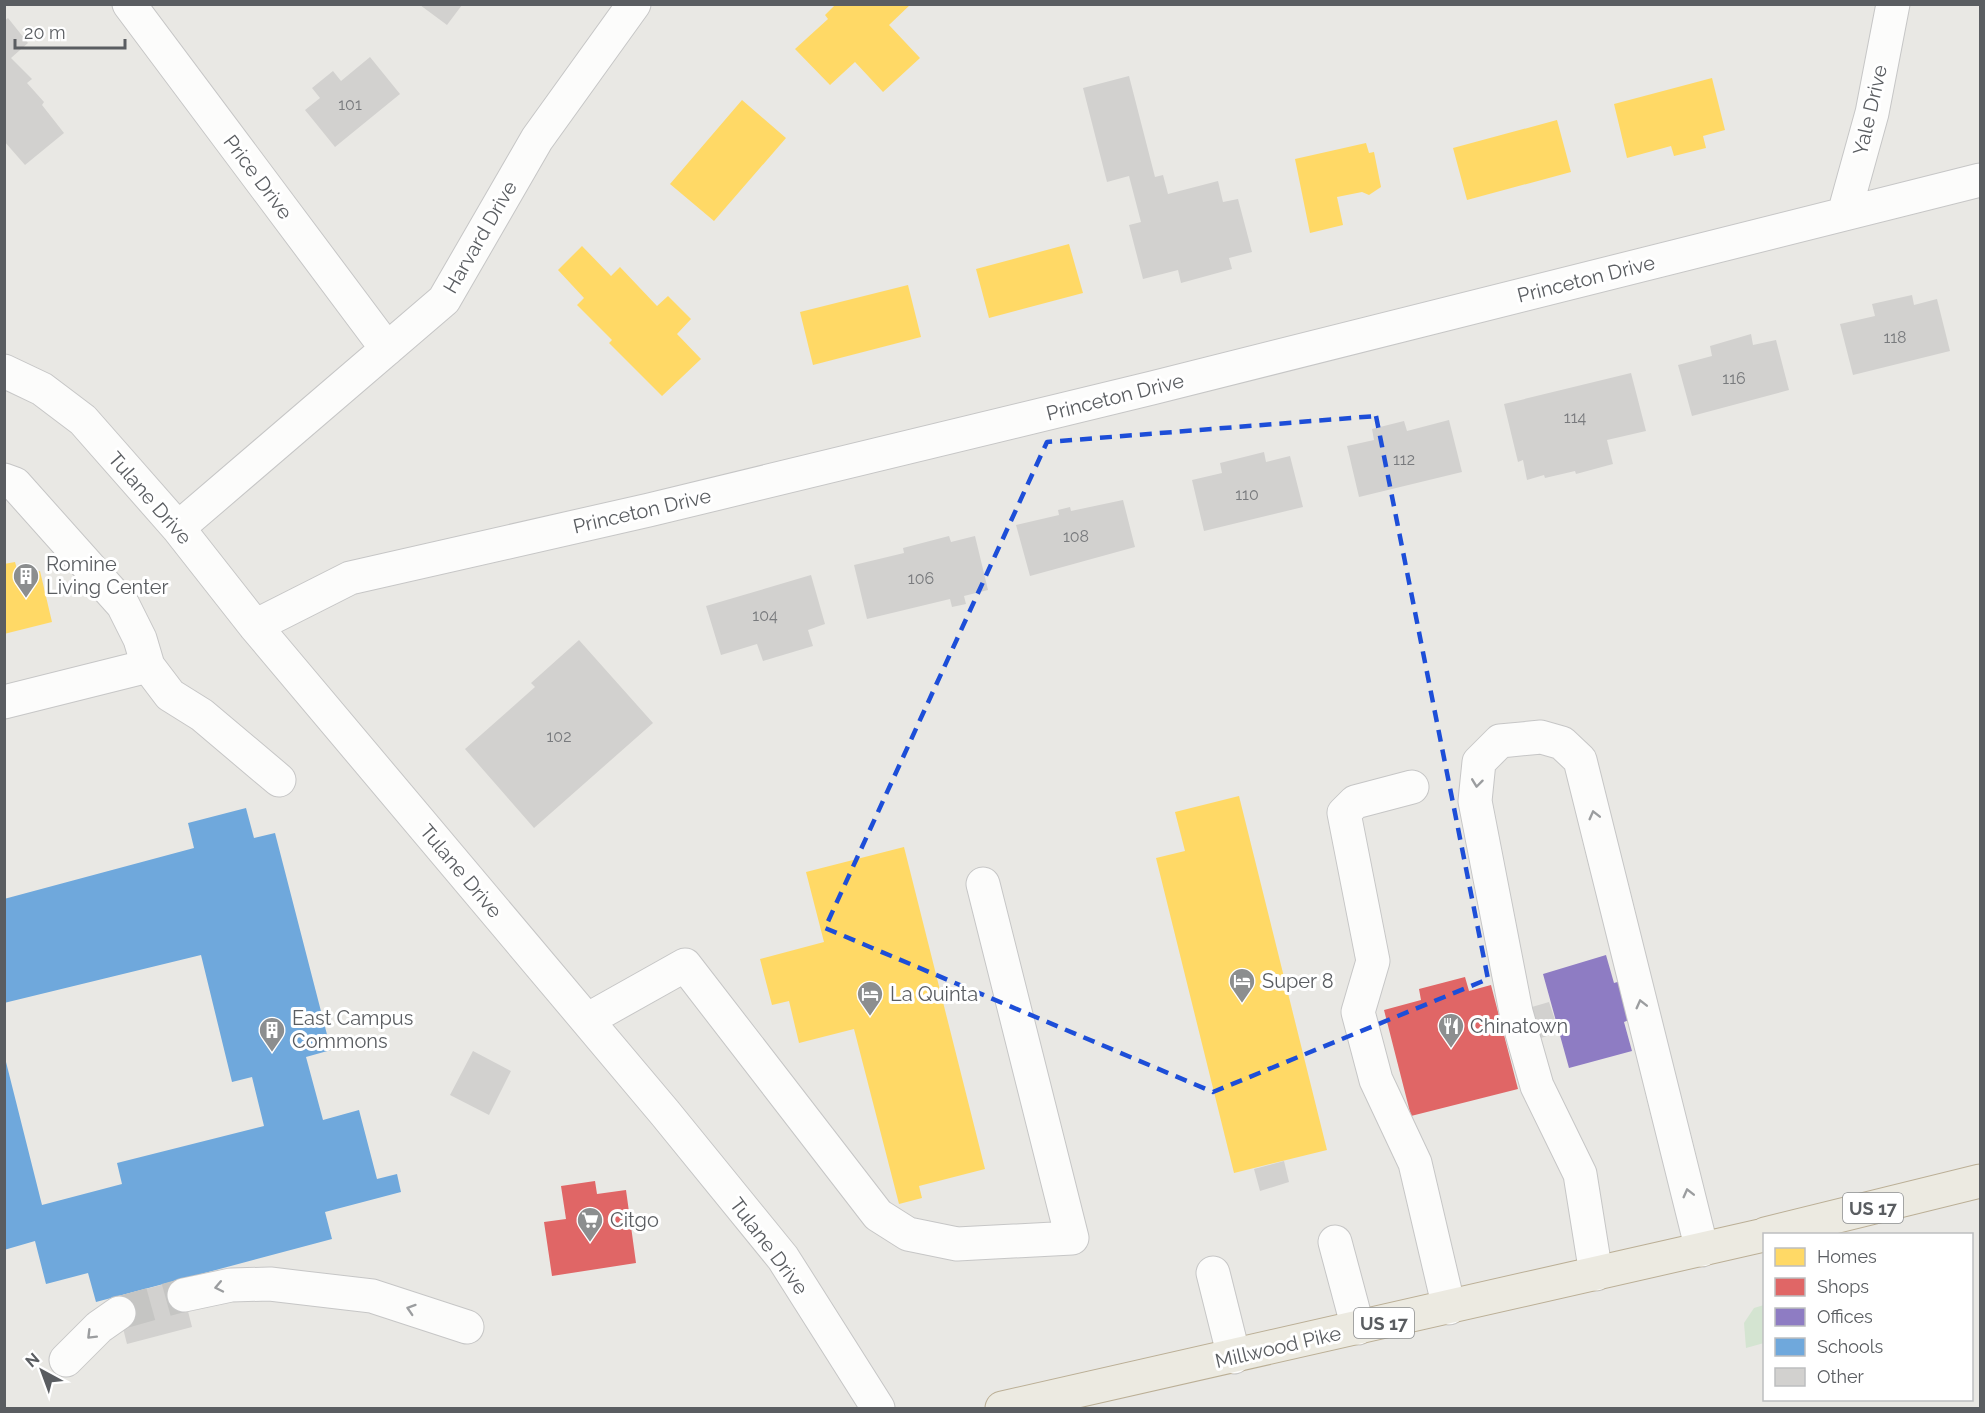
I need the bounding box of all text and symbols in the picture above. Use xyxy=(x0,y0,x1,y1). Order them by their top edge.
scale bar xyxy=(15,12,124,50)
text: 20 m xyxy=(24,22,66,43)
street label: Yale Drive xyxy=(1848,62,1892,158)
house number: 101 xyxy=(338,95,362,114)
street label: Price Drive xyxy=(219,130,298,224)
street label: Harvard Drive xyxy=(438,176,522,298)
street label: Princeton Drive xyxy=(1515,250,1658,308)
house number: 118 xyxy=(1883,328,1907,347)
street label: Princeton Drive xyxy=(1044,368,1187,426)
house number: 116 xyxy=(1722,369,1746,388)
house number: 114 xyxy=(1564,408,1586,427)
street label: Tulane Drive xyxy=(103,447,197,549)
house number: 112 xyxy=(1393,450,1415,469)
street label: Princeton Drive xyxy=(571,483,714,539)
house number: 110 xyxy=(1235,485,1259,504)
house number: 108 xyxy=(1063,527,1089,546)
place label: Romine Living Center xyxy=(46,552,168,599)
building icon: Romine Living Center xyxy=(11,561,41,599)
house number: 106 xyxy=(908,569,934,588)
house number: 104 xyxy=(752,606,778,625)
house number: 102 xyxy=(547,727,571,746)
one-way arrow xyxy=(1471,779,1484,788)
one-way arrow xyxy=(1588,810,1601,820)
street label: Tulane Drive xyxy=(415,819,507,923)
hotel icon: Super 8 xyxy=(1227,966,1257,1004)
place label: Super 8 xyxy=(1262,969,1334,993)
hotel icon: La Quinta xyxy=(855,979,885,1017)
place label: La Quinta xyxy=(890,982,978,1006)
one-way arrow xyxy=(1636,999,1648,1010)
place label: East Campus Commons xyxy=(292,1006,413,1053)
restaurant icon: Chinatown xyxy=(1436,1011,1466,1049)
place label: Chinatown xyxy=(1470,1014,1568,1038)
building icon: East Campus Commons xyxy=(257,1015,287,1053)
one-way arrow xyxy=(1683,1188,1696,1198)
street label: Tulane Drive xyxy=(725,1193,813,1299)
road number: US 17 xyxy=(1843,1193,1903,1223)
supermarket icon: Citgo xyxy=(575,1205,605,1243)
place label: Citgo xyxy=(610,1208,659,1232)
legend xyxy=(1763,1233,1973,1401)
text: Homes xyxy=(1817,1246,1877,1267)
text: Shops xyxy=(1817,1276,1869,1297)
one-way arrow xyxy=(214,1280,224,1293)
one-way arrow xyxy=(406,1303,417,1316)
text: Offices xyxy=(1817,1306,1873,1327)
road number: US 17 xyxy=(1354,1308,1414,1338)
street label: Millwood Pike xyxy=(1213,1321,1343,1373)
one-way arrow xyxy=(88,1328,98,1339)
text: Schools xyxy=(1817,1336,1884,1357)
north arrow xyxy=(12,1341,72,1401)
text: N xyxy=(22,1349,43,1371)
text: Other xyxy=(1817,1366,1865,1387)

